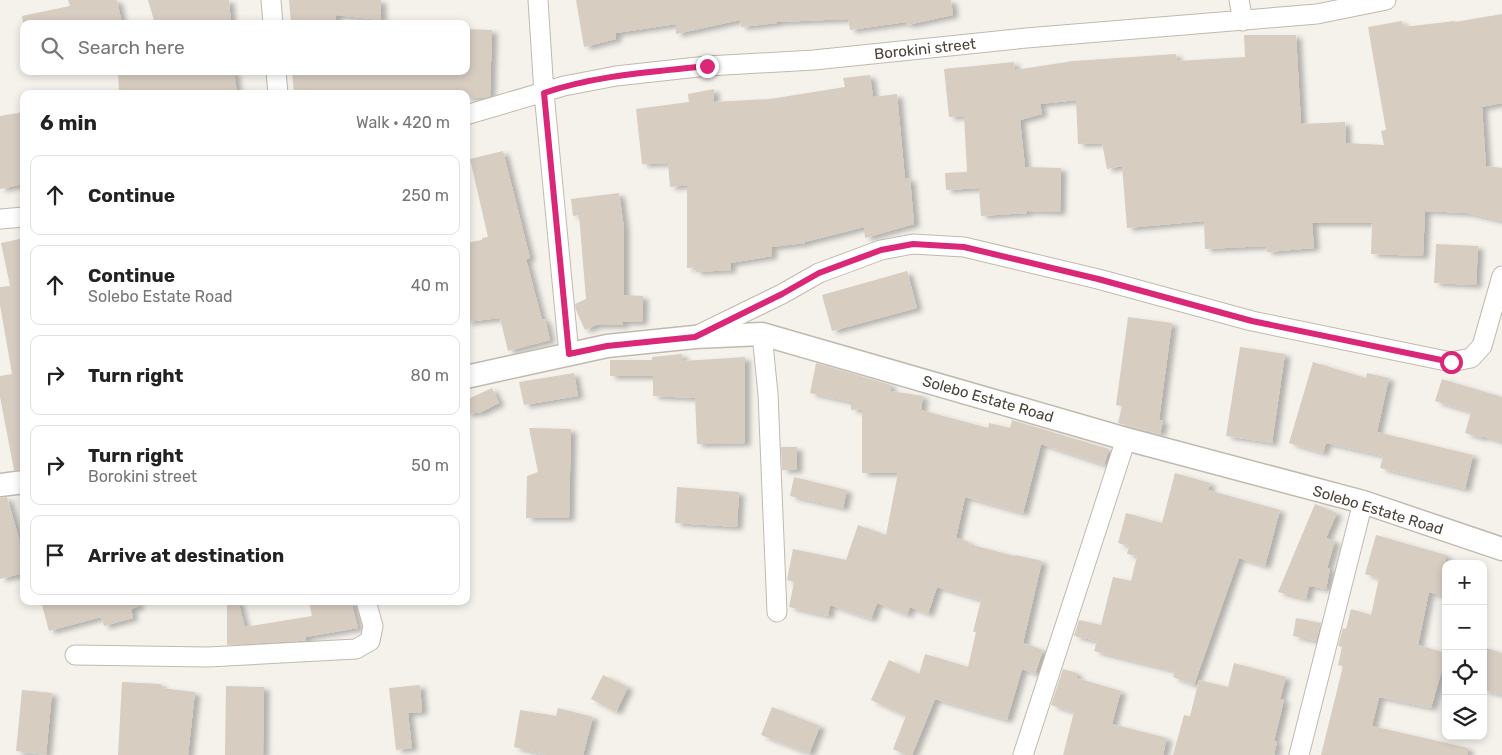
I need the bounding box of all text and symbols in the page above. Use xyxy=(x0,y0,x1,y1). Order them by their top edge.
search box xyxy=(20,20,470,75)
icon: search xyxy=(38,34,66,62)
street label: Borokini street xyxy=(873,35,977,63)
text: Search here xyxy=(78,36,185,59)
route end xyxy=(696,55,719,78)
text: 6 min xyxy=(40,110,97,135)
text: Walk · 420 m xyxy=(356,113,450,132)
icon: ahead xyxy=(41,181,69,209)
text: Continue xyxy=(88,184,175,207)
text: 250 m xyxy=(402,186,449,205)
text: Continue xyxy=(88,264,175,287)
icon: ahead xyxy=(41,271,69,299)
text: 40 m xyxy=(411,276,449,295)
text: Solebo Estate Road xyxy=(88,287,233,306)
route start xyxy=(1440,351,1463,374)
icon: right xyxy=(41,361,69,389)
text: Turn right xyxy=(88,364,183,387)
text: 80 m xyxy=(411,366,449,385)
street label: Solebo Estate Road xyxy=(920,372,1056,426)
text: Turn right xyxy=(88,444,183,467)
icon: right xyxy=(41,451,69,479)
text: 50 m xyxy=(411,456,449,475)
text: Borokini street xyxy=(88,467,197,486)
street label: Solebo Estate Road xyxy=(1311,482,1445,538)
icon: arrive xyxy=(41,541,69,569)
text: Arrive at destination xyxy=(88,544,284,567)
map controls xyxy=(1442,560,1487,740)
button: + xyxy=(1442,560,1487,605)
button: − xyxy=(1442,605,1487,650)
button: locate xyxy=(1442,650,1487,695)
button: layers xyxy=(1442,695,1487,740)

